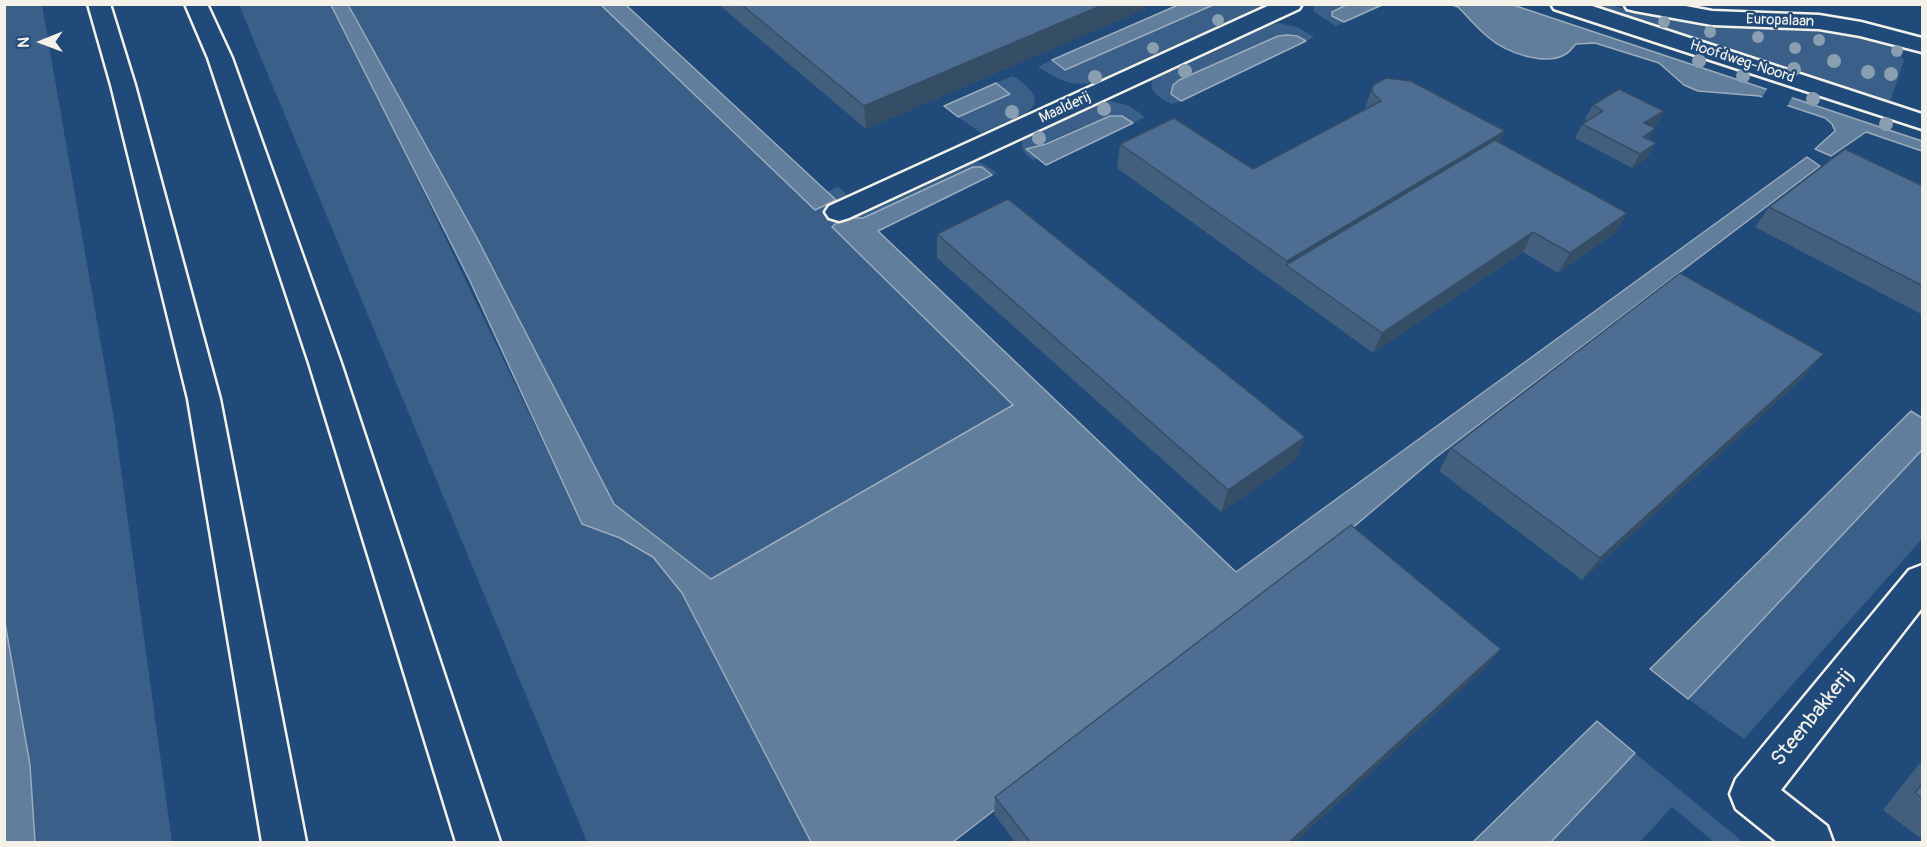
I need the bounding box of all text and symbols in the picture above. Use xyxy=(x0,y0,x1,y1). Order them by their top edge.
street label: Europalaan xyxy=(1746,11,1814,31)
north arrow xyxy=(12,12,72,72)
text: N xyxy=(14,37,34,48)
street label: Hoofdweg-Noord xyxy=(1687,37,1797,87)
street label: Maalderij xyxy=(1036,88,1094,128)
street label: Steenbakkerij xyxy=(1766,664,1860,772)

